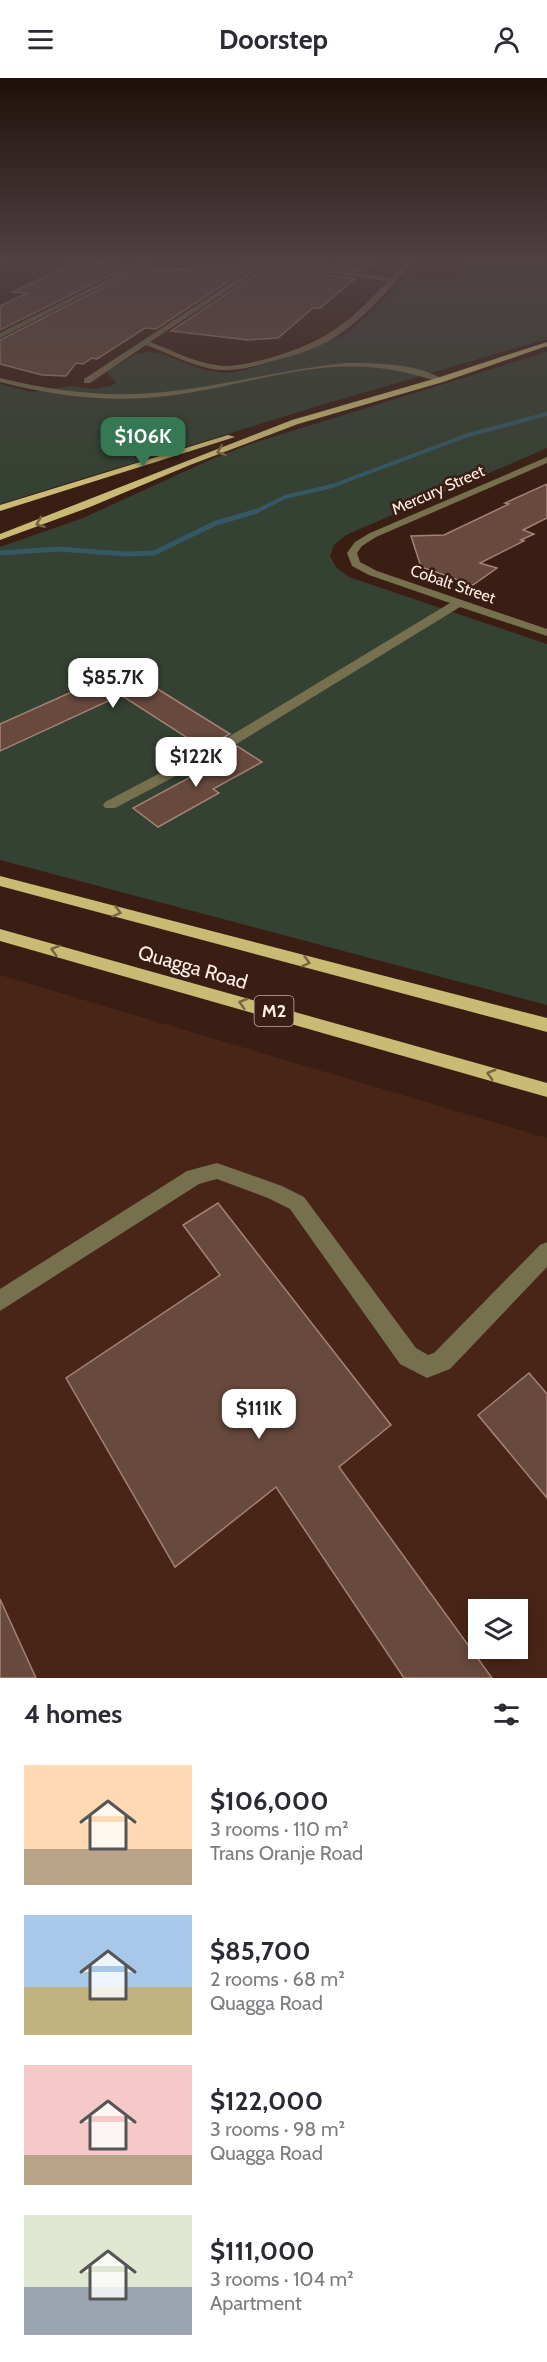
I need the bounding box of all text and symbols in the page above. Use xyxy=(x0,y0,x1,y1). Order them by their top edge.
icon: menu xyxy=(24,23,57,56)
text: Doorstep xyxy=(219,23,328,56)
icon: person xyxy=(490,23,523,56)
pin: $106K xyxy=(101,417,185,468)
text: $106K xyxy=(115,424,171,448)
one-way arrow xyxy=(216,443,226,456)
street label: Mercury Street xyxy=(389,461,488,519)
one-way arrow xyxy=(35,516,46,529)
street label: Cobalt Street xyxy=(408,561,499,608)
pin: $85.7K xyxy=(64,658,162,709)
text: $85.7K xyxy=(82,665,144,689)
pin: $122K xyxy=(154,737,238,788)
text: $122K xyxy=(170,744,222,768)
one-way arrow xyxy=(112,905,122,917)
street label: Quagga Road xyxy=(135,940,251,994)
one-way arrow xyxy=(50,945,61,957)
one-way arrow xyxy=(301,954,311,967)
road number: M2 xyxy=(254,996,294,1026)
one-way arrow xyxy=(238,998,249,1010)
one-way arrow xyxy=(486,1068,496,1081)
pin: $111K xyxy=(217,1389,301,1440)
text: $111K xyxy=(236,1396,282,1420)
map controls xyxy=(468,1599,528,1659)
button: layers xyxy=(468,1599,528,1659)
text: 4 homes xyxy=(24,1698,122,1730)
icon: filters xyxy=(490,1698,523,1731)
text: $106,000 xyxy=(210,1785,329,1817)
icon: home xyxy=(72,1789,144,1861)
text: 3 rooms · 110 m² xyxy=(210,1817,349,1841)
text: Trans Oranje Road xyxy=(210,1841,363,1865)
text: $85,700 xyxy=(210,1935,311,1967)
icon: home xyxy=(72,1939,144,2011)
text: 2 rooms · 68 m² xyxy=(210,1967,345,1991)
text: Quagga Road xyxy=(210,1991,323,2015)
text: $122,000 xyxy=(210,2085,323,2117)
icon: home xyxy=(72,2089,144,2161)
text: 3 rooms · 98 m² xyxy=(210,2117,345,2141)
text: Quagga Road xyxy=(210,2141,323,2165)
text: $111,000 xyxy=(210,2235,315,2267)
icon: home xyxy=(72,2239,144,2311)
text: 3 rooms · 104 m² xyxy=(210,2267,354,2291)
text: Apartment xyxy=(210,2291,302,2315)

